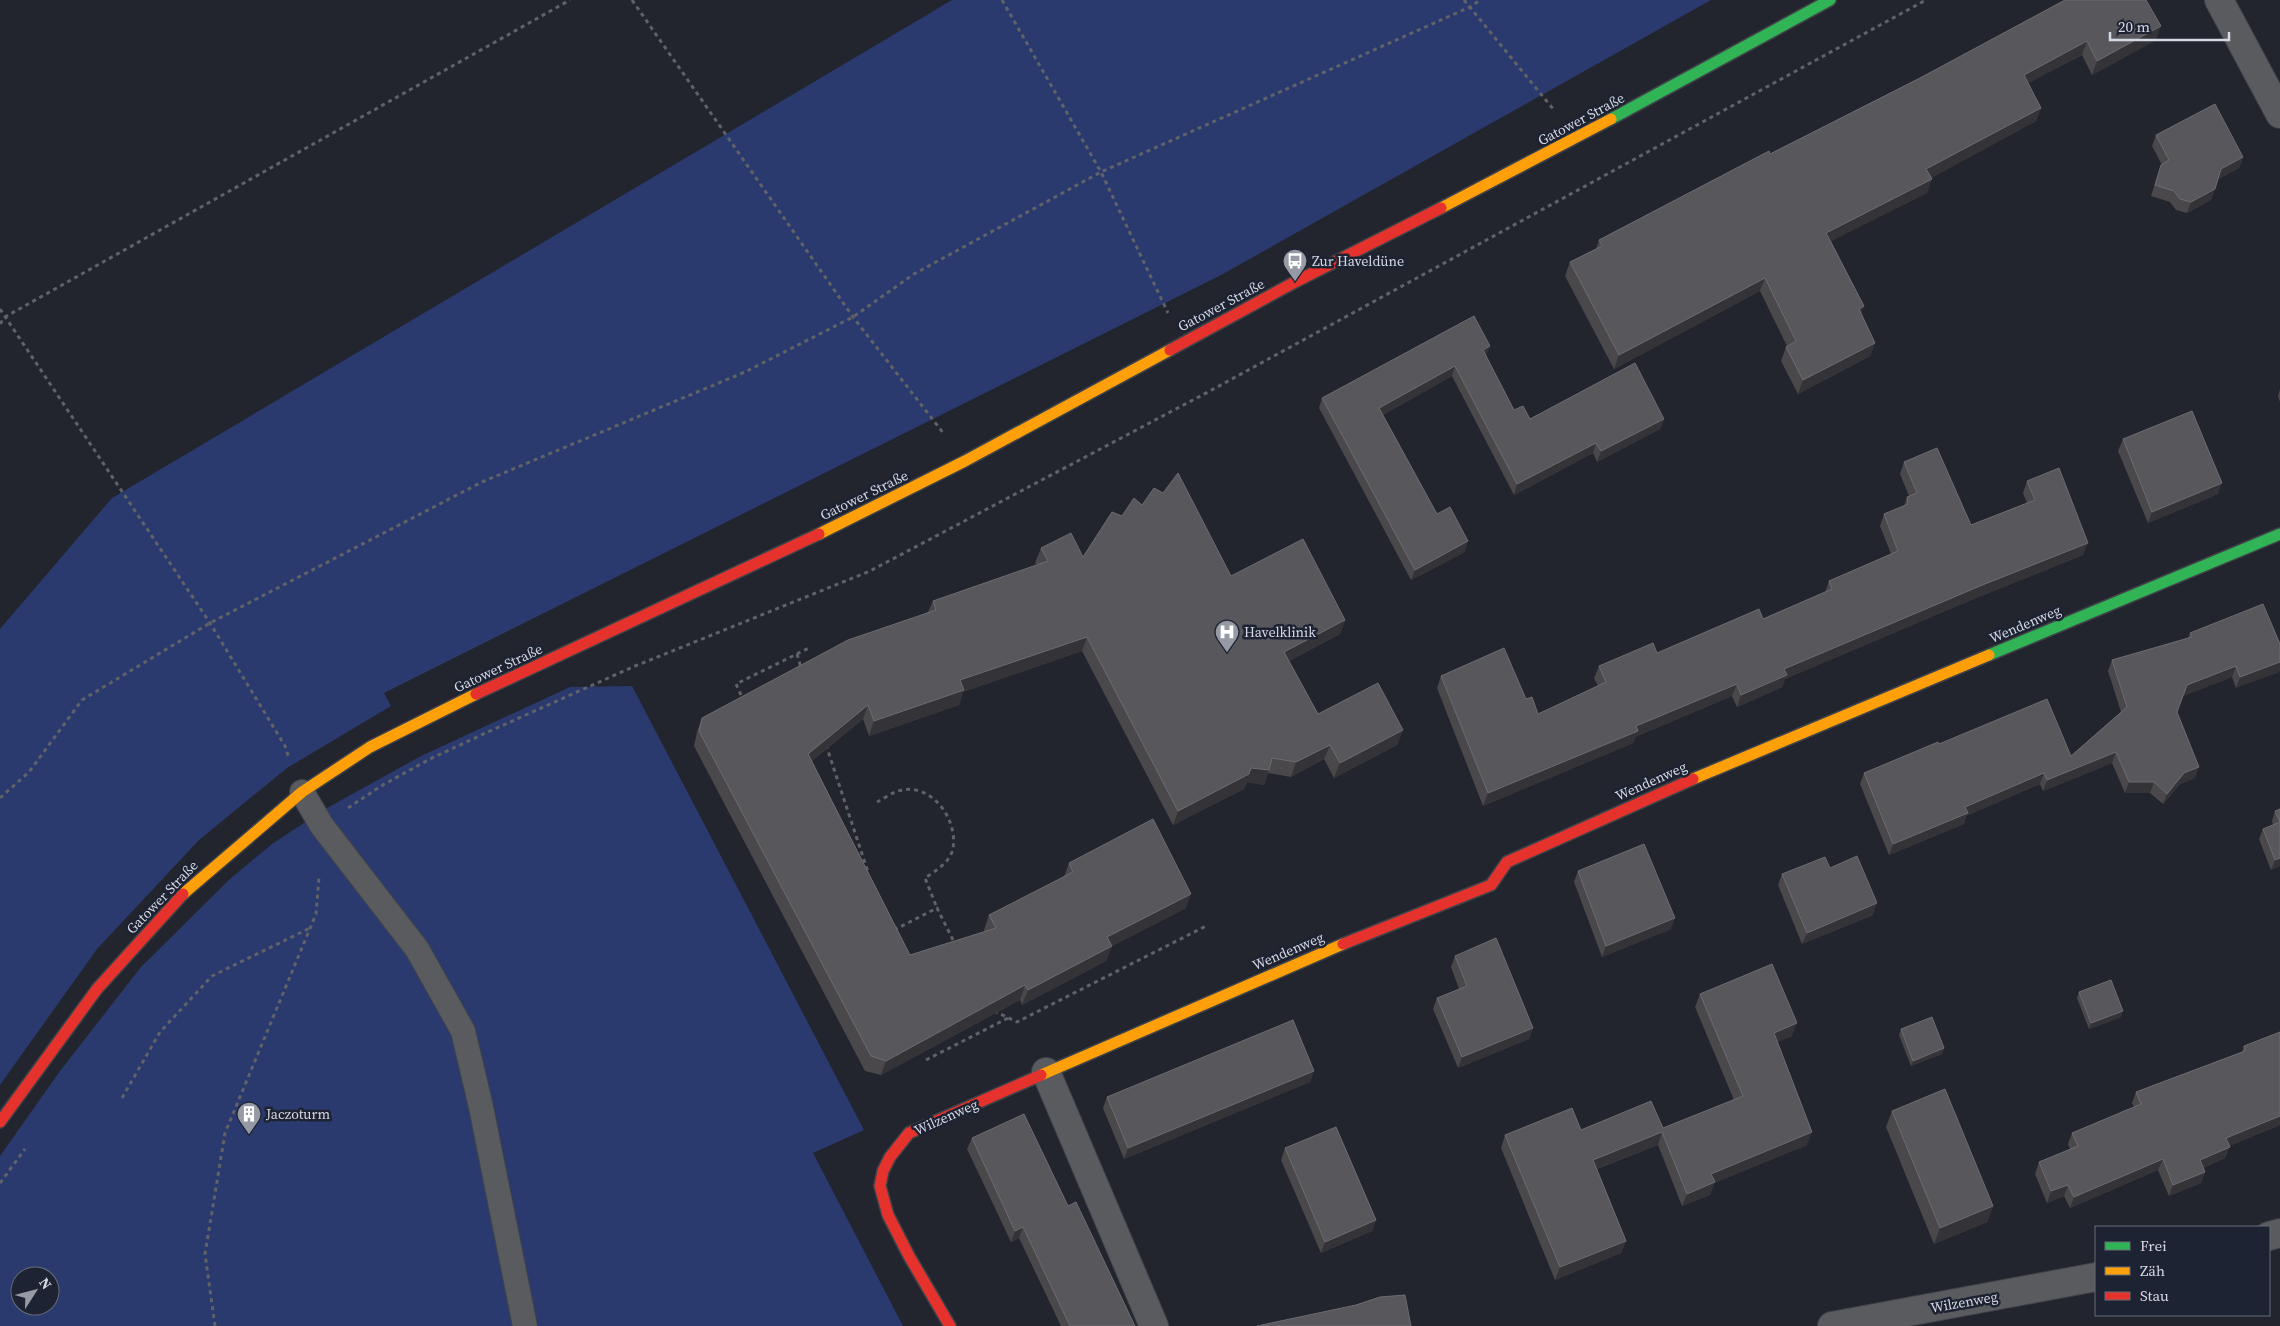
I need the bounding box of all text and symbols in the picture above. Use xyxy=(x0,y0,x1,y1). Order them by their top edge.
scale bar xyxy=(2110,10,2229,42)
text: 20 m xyxy=(2118,16,2150,37)
street label: Gatower Straße xyxy=(1534,88,1628,150)
bus stop icon: Zur Haveldüne xyxy=(1282,248,1308,282)
place label: Zur Haveldüne xyxy=(1312,251,1404,271)
street label: Gatower Straße xyxy=(1174,274,1268,336)
street label: Gatower Straße xyxy=(817,465,911,525)
street label: Wendenweg xyxy=(1986,600,2064,648)
hospital icon: Havelklinik xyxy=(1214,619,1240,653)
place label: Havelklinik xyxy=(1244,622,1316,642)
street label: Gatower Straße xyxy=(450,639,546,697)
street label: Wendenweg xyxy=(1612,756,1690,806)
street label: Gatower Straße xyxy=(122,856,202,938)
street label: Wendenweg xyxy=(1249,927,1327,975)
street label: Wilzenweg xyxy=(911,1094,981,1140)
building icon: Jaczoturm xyxy=(236,1101,262,1135)
place label: Jaczoturm xyxy=(265,1104,330,1124)
legend xyxy=(2095,1226,2270,1316)
text: Frei xyxy=(2140,1235,2167,1256)
text: Zäh xyxy=(2140,1260,2165,1281)
north arrow xyxy=(10,1266,60,1316)
text: N xyxy=(34,1273,57,1293)
text: Stau xyxy=(2140,1285,2169,1306)
street label: Wilzenweg xyxy=(1929,1286,1999,1318)

